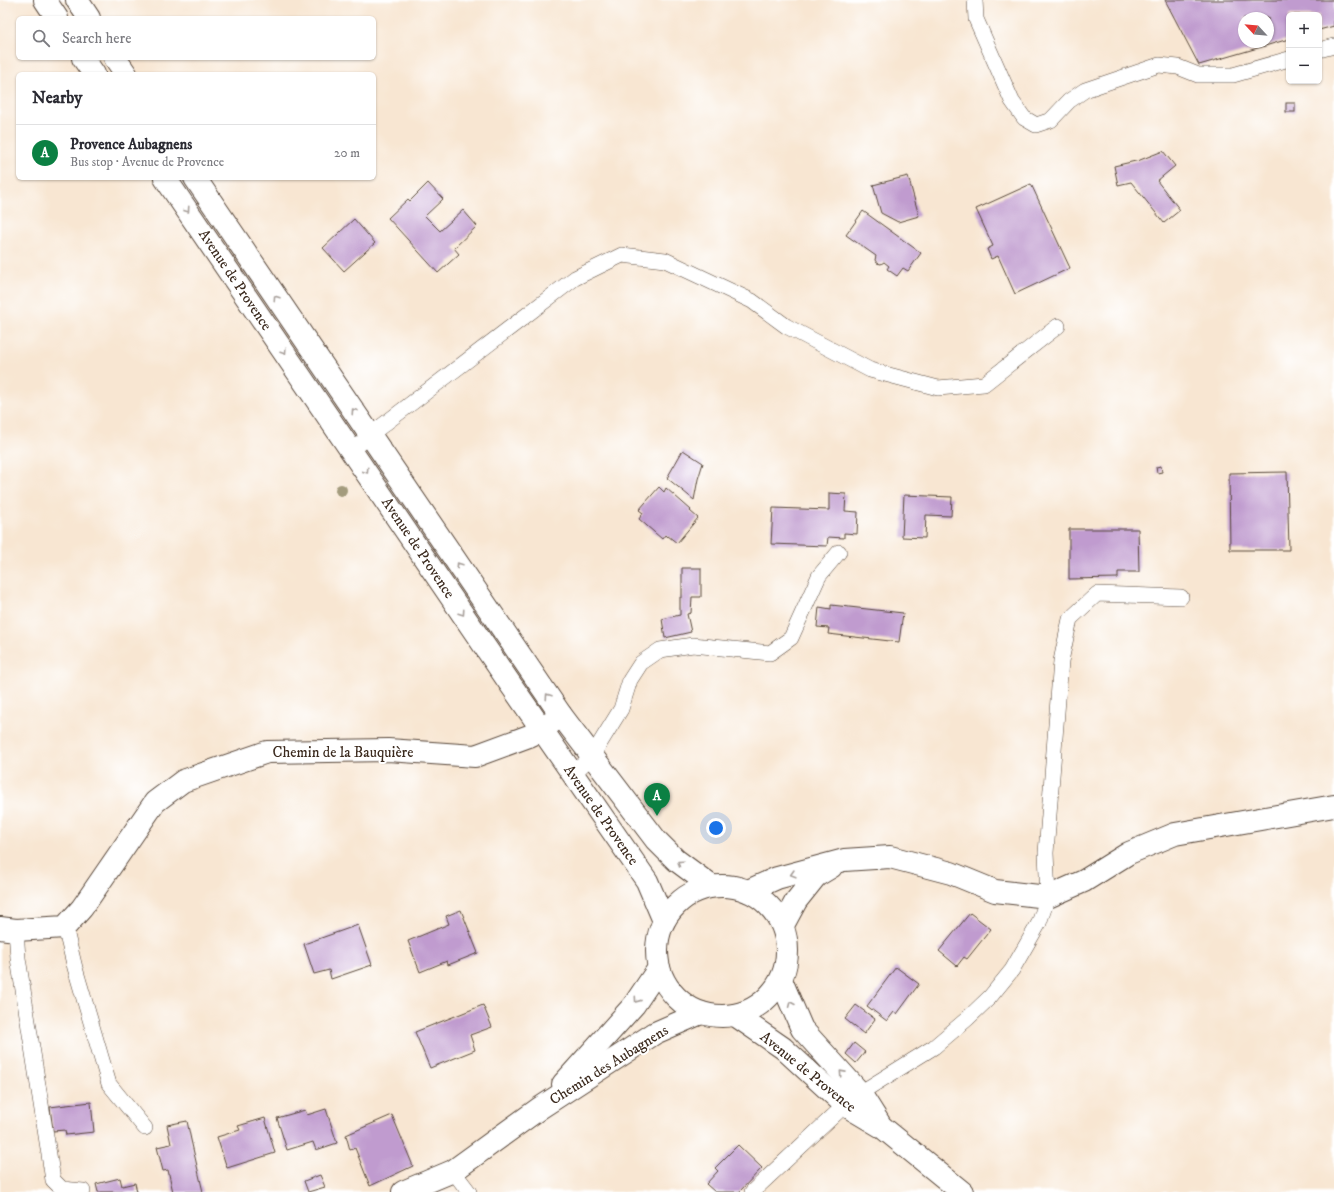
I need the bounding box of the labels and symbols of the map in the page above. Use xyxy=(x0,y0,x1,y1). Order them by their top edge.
north arrow xyxy=(1238,12,1274,48)
one-way arrow xyxy=(182,206,190,213)
street label: Avenue de Provence xyxy=(194,226,276,334)
one-way arrow xyxy=(274,295,281,302)
one-way arrow xyxy=(279,348,287,355)
one-way arrow xyxy=(352,409,359,416)
one-way arrow xyxy=(361,467,369,474)
street label: Avenue de Provence xyxy=(377,494,459,602)
one-way arrow xyxy=(456,562,464,569)
one-way arrow xyxy=(457,609,465,616)
one-way arrow xyxy=(546,693,553,700)
street label: Chemin de la Bauquière xyxy=(273,743,413,762)
street label: Avenue de Provence xyxy=(559,761,643,869)
pin: A xyxy=(644,783,670,816)
your location xyxy=(706,818,726,838)
one-way arrow xyxy=(677,861,684,868)
one-way arrow xyxy=(790,869,797,878)
one-way arrow xyxy=(634,996,642,1003)
one-way arrow xyxy=(788,1001,796,1008)
street label: Chemin des Aubagnens xyxy=(546,1021,672,1109)
street label: Avenue de Provence xyxy=(756,1027,860,1117)
one-way arrow xyxy=(840,1071,847,1078)

